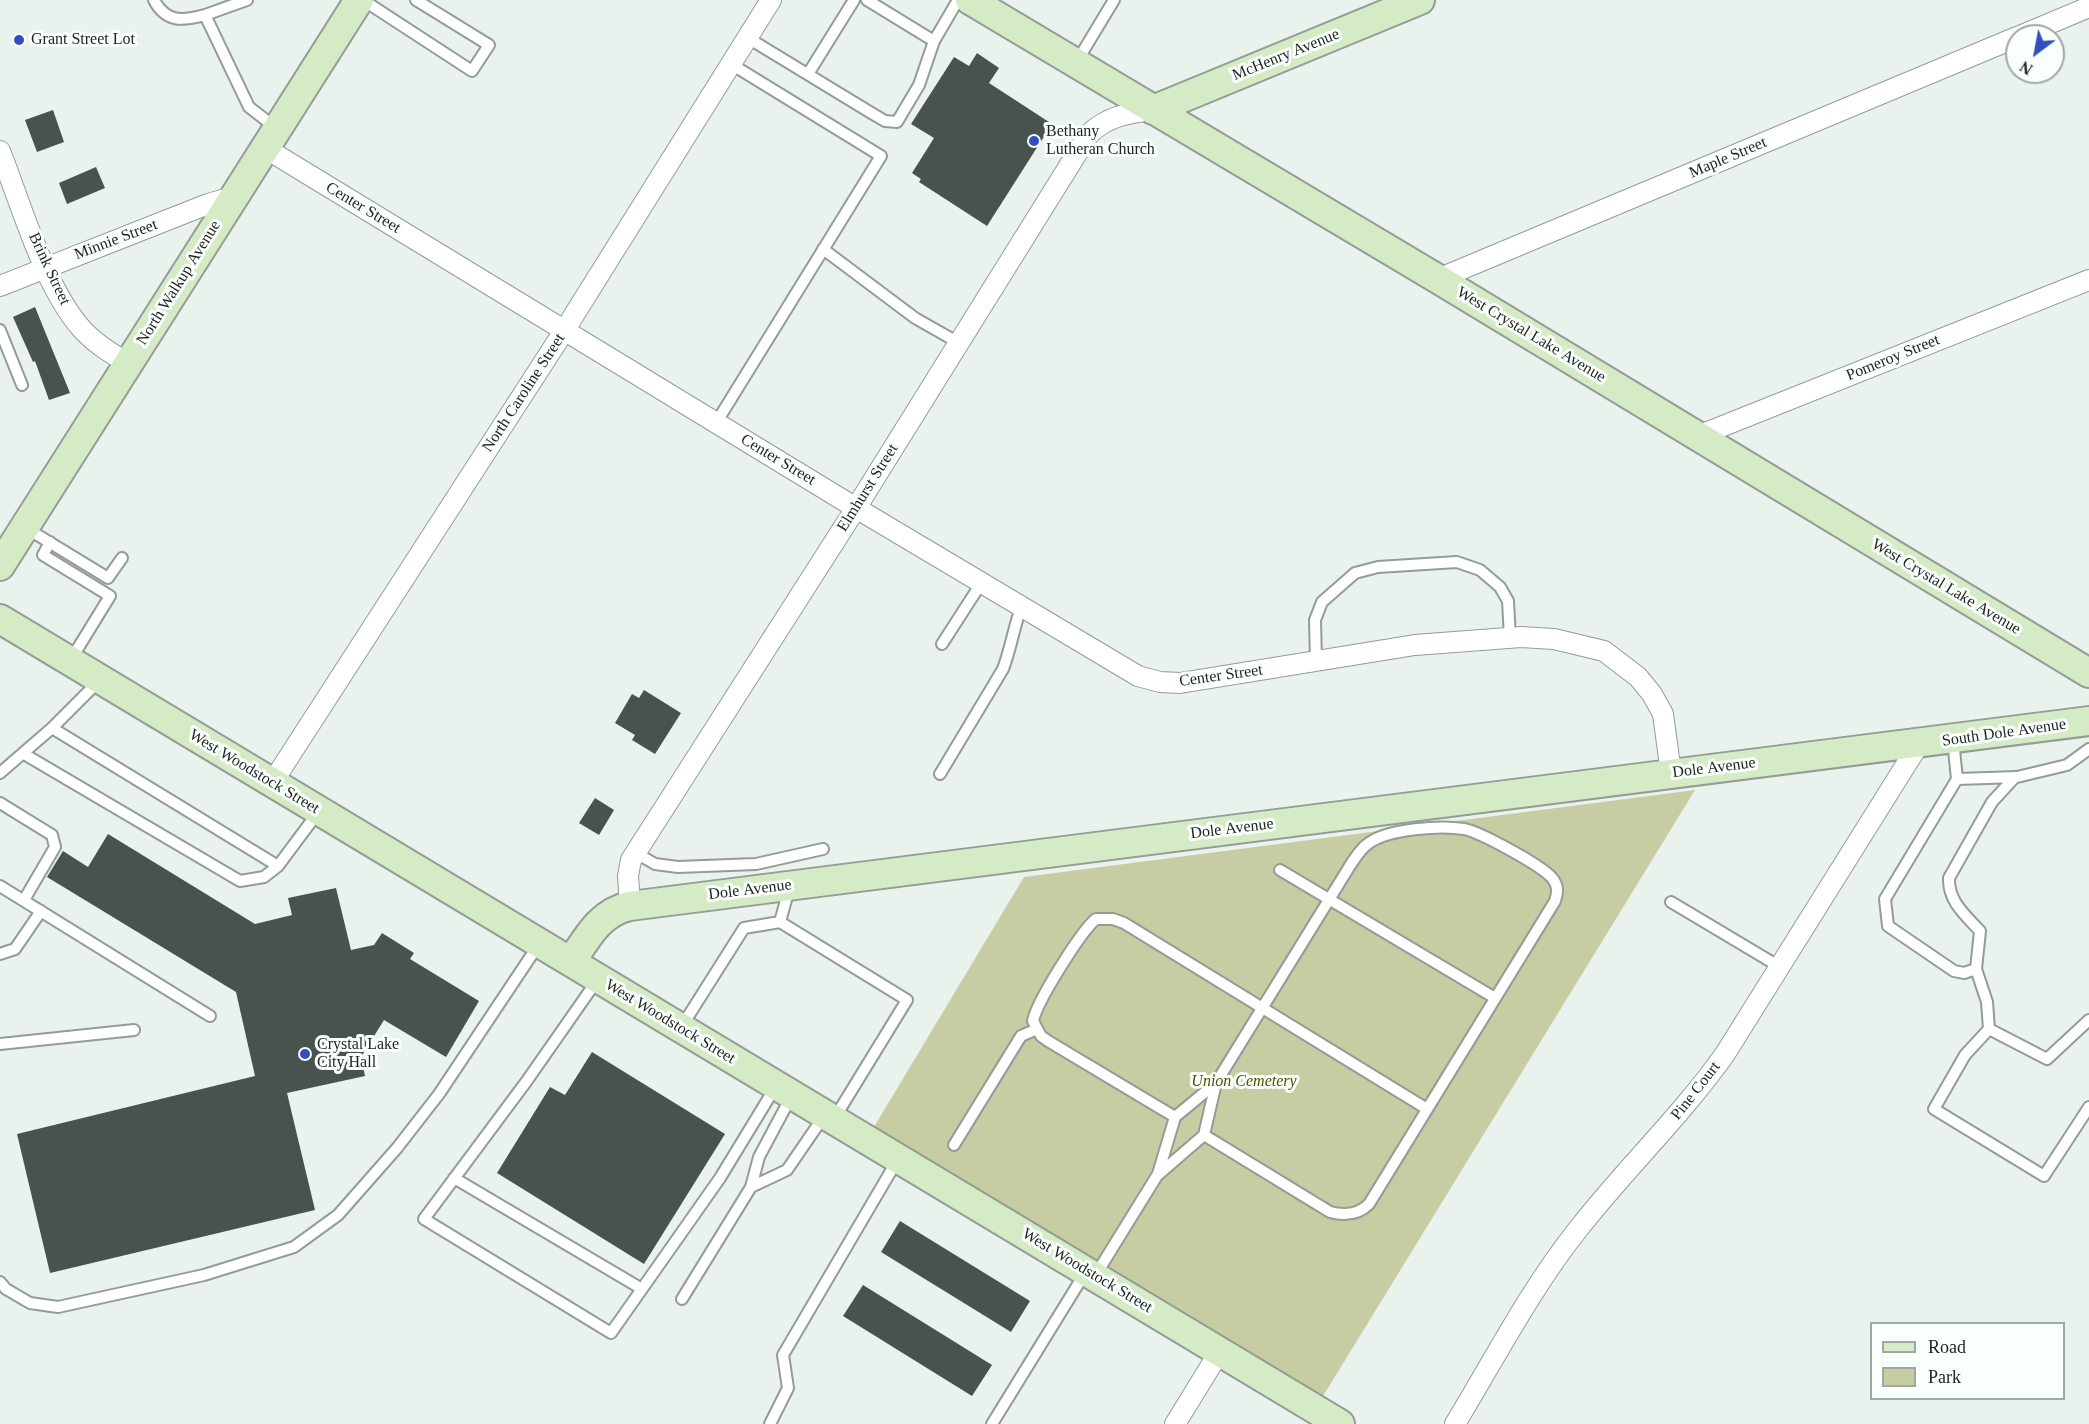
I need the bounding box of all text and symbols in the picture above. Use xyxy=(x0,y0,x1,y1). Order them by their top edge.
north arrow xyxy=(2005,24,2065,84)
street label: McHenry Avenue xyxy=(1230,25,1342,85)
place label: Grant Street Lot xyxy=(31,30,135,50)
marker: Grant Street Lot xyxy=(12,33,26,47)
text: N xyxy=(2017,58,2036,78)
place label: Bethany Lutheran Church xyxy=(1046,122,1155,160)
street label: Maple Street xyxy=(1686,133,1770,183)
marker: Bethany Lutheran Church xyxy=(1027,134,1041,148)
street label: Center Street xyxy=(322,178,404,238)
street label: Minnie Street xyxy=(72,215,160,265)
street label: North Walkup Avenue xyxy=(133,217,225,349)
street label: Brink Street xyxy=(24,230,74,308)
street label: West Crystal Lake Avenue xyxy=(1453,283,1609,387)
street label: North Caroline Street xyxy=(478,330,570,456)
street label: Pomeroy Street xyxy=(1843,331,1943,385)
street label: Center Street xyxy=(737,430,819,490)
street label: Elmhurst Street xyxy=(833,441,903,535)
street label: West Crystal Lake Avenue xyxy=(1868,535,2024,639)
street label: Center Street xyxy=(1178,661,1264,691)
street label: South Dole Avenue xyxy=(1941,715,2067,751)
street label: West Woodstock Street xyxy=(185,726,323,818)
street label: Dole Avenue xyxy=(1671,753,1757,783)
street label: Dole Avenue xyxy=(1189,814,1275,844)
street label: Dole Avenue xyxy=(707,875,793,905)
street label: West Woodstock Street xyxy=(601,976,739,1068)
place label: Crystal Lake City Hall xyxy=(317,1035,399,1073)
marker: Crystal Lake City Hall xyxy=(298,1047,312,1061)
street label: Pine Court xyxy=(1667,1058,1725,1124)
park label: Union Cemetery xyxy=(1191,1072,1297,1092)
street label: West Woodstock Street xyxy=(1018,1225,1156,1317)
legend xyxy=(1870,1322,2065,1400)
text: Road xyxy=(1928,1337,1966,1357)
text: Park xyxy=(1928,1367,1961,1387)

